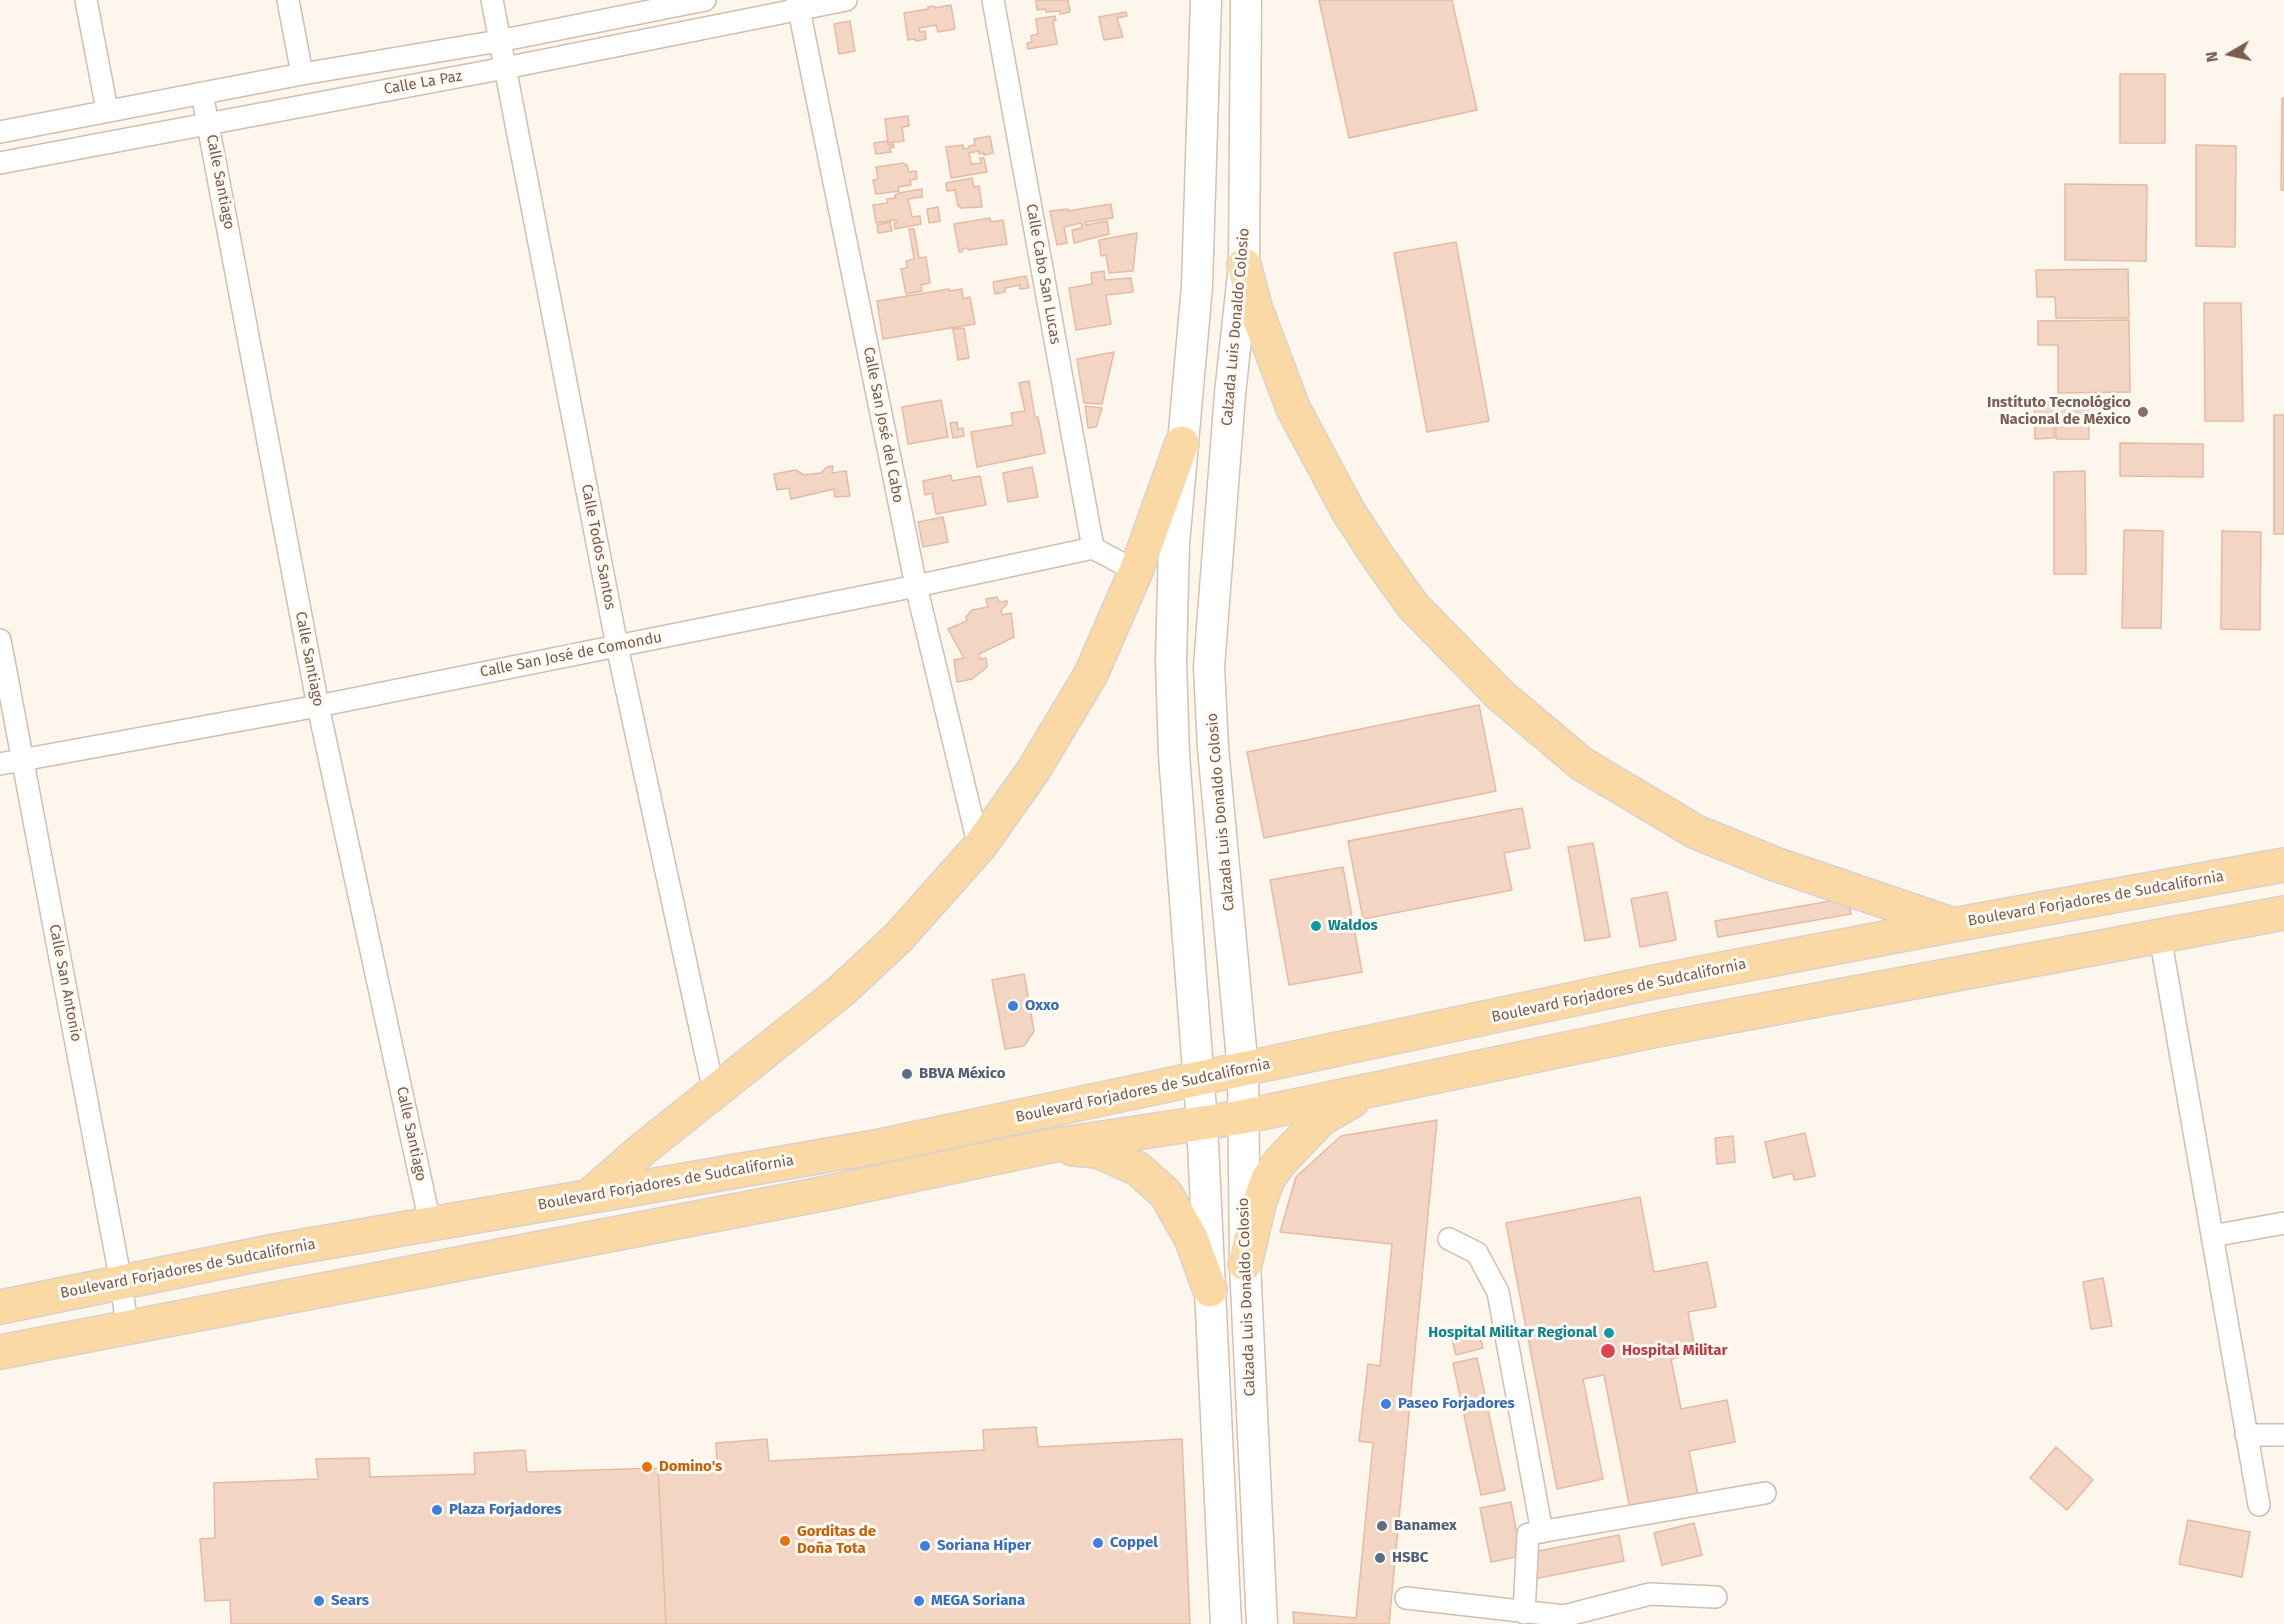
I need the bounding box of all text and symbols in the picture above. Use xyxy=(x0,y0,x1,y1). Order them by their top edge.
north arrow xyxy=(2200,24,2260,84)
text: N xyxy=(2202,50,2222,64)
street label: Calle La Paz xyxy=(382,67,464,99)
street label: Calle Santiago xyxy=(202,133,238,231)
street label: Calle Cabo San Lucas xyxy=(1022,202,1064,346)
street label: Calzada Luis Donaldo Colosio xyxy=(1218,227,1254,427)
street label: Calle San José del Cabo xyxy=(859,346,907,504)
place label: Instituto Tecnológico Nacional de México xyxy=(1987,394,2131,429)
marker: Instituto Tecnológico Nacional de México xyxy=(2136,405,2150,419)
street label: Calle Todos Santos xyxy=(577,483,619,611)
street label: Calle Santiago xyxy=(291,610,327,708)
street label: Calle San José de Comondu xyxy=(479,629,663,681)
street label: Calzada Luis Donaldo Colosio xyxy=(1203,712,1239,912)
street label: Boulevard Forjadores de Sudcalifornia xyxy=(1967,868,2225,930)
place label: Waldos xyxy=(1328,917,1378,935)
marker: Waldos xyxy=(1309,919,1323,933)
street label: Calle San Antonio xyxy=(45,923,85,1043)
street label: Boulevard Forjadores de Sudcalifornia xyxy=(1490,955,1748,1027)
place label: Oxxo xyxy=(1025,997,1059,1015)
marker: Oxxo xyxy=(1006,999,1020,1013)
street label: Boulevard Forjadores de Sudcalifornia xyxy=(1014,1055,1272,1127)
place label: BBVA México xyxy=(919,1065,1005,1083)
marker: BBVA México xyxy=(900,1067,914,1081)
street label: Calle Santiago xyxy=(392,1085,430,1183)
street label: Boulevard Forjadores de Sudcalifornia xyxy=(537,1152,795,1214)
street label: Calzada Luis Donaldo Colosio xyxy=(1235,1197,1259,1397)
street label: Boulevard Forjadores de Sudcalifornia xyxy=(59,1235,317,1303)
place label: Hospital Militar Regional xyxy=(1428,1324,1597,1342)
marker: Hospital Militar Regional xyxy=(1602,1326,1616,1340)
marker: Hospital Militar xyxy=(1599,1342,1617,1360)
place label: Hospital Militar xyxy=(1622,1342,1727,1360)
place label: Paseo Forjadores xyxy=(1398,1395,1515,1413)
marker: Paseo Forjadores xyxy=(1379,1397,1393,1411)
place label: Domino's xyxy=(659,1458,722,1476)
marker: Domino's xyxy=(640,1460,654,1474)
place label: Plaza Forjadores xyxy=(449,1501,562,1519)
marker: Plaza Forjadores xyxy=(430,1503,444,1517)
place label: Banamex xyxy=(1394,1517,1457,1535)
marker: Banamex xyxy=(1375,1519,1389,1533)
place label: Gorditas de Doña Tota xyxy=(797,1523,876,1558)
marker: Gorditas de Doña Tota xyxy=(778,1534,792,1548)
place label: Coppel xyxy=(1110,1534,1158,1552)
marker: Coppel xyxy=(1091,1536,1105,1550)
place label: Soriana Híper xyxy=(937,1537,1031,1555)
marker: Soriana Híper xyxy=(918,1539,932,1553)
place label: HSBC xyxy=(1392,1549,1428,1567)
marker: HSBC xyxy=(1373,1551,1387,1565)
place label: Sears xyxy=(331,1592,369,1610)
place label: MEGA Soriana xyxy=(931,1592,1025,1610)
marker: Sears xyxy=(312,1594,326,1608)
marker: MEGA Soriana xyxy=(912,1594,926,1608)

